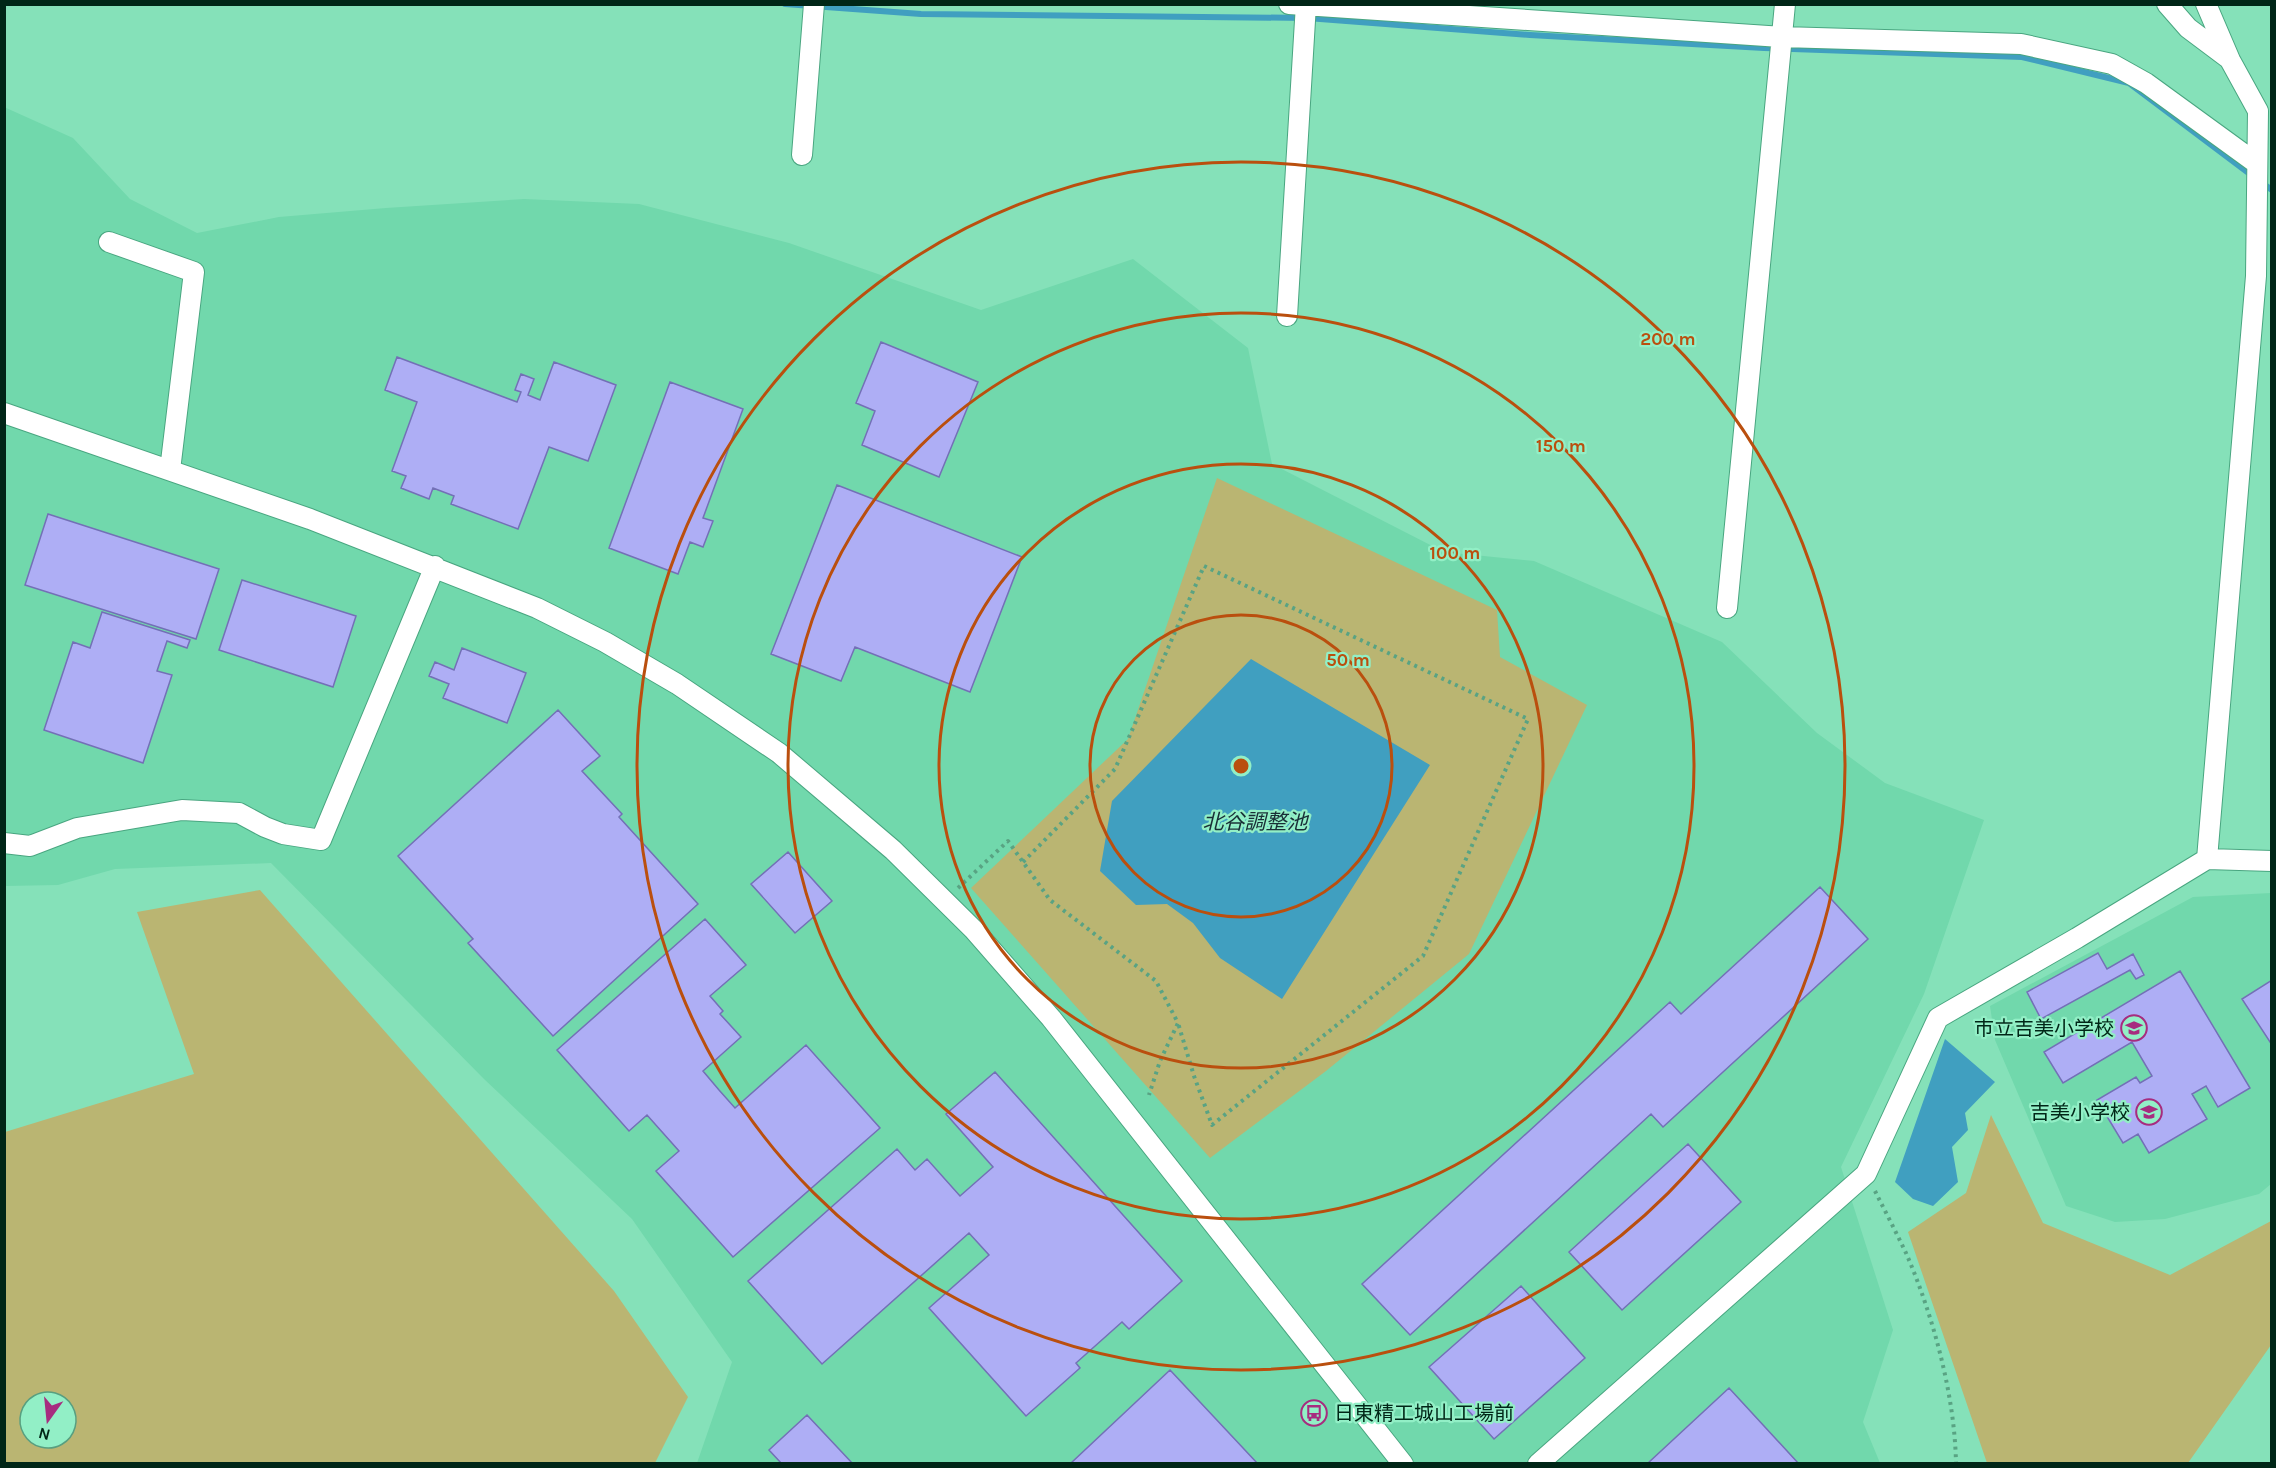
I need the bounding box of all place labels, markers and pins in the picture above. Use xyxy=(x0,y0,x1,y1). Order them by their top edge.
centre of rings xyxy=(1231,756,1251,776)
school or university icon: 市立吉美小学校 xyxy=(2119,1013,2149,1043)
place label: 市立吉美小学校 xyxy=(1974,1017,2114,1040)
school or university icon: 吉美小学校 xyxy=(2134,1097,2164,1127)
place label: 吉美小学校 xyxy=(2030,1101,2130,1124)
bus stop icon: 日東精工城山工場前 xyxy=(1299,1398,1329,1428)
place label: 日東精工城山工場前 xyxy=(1334,1402,1514,1425)

